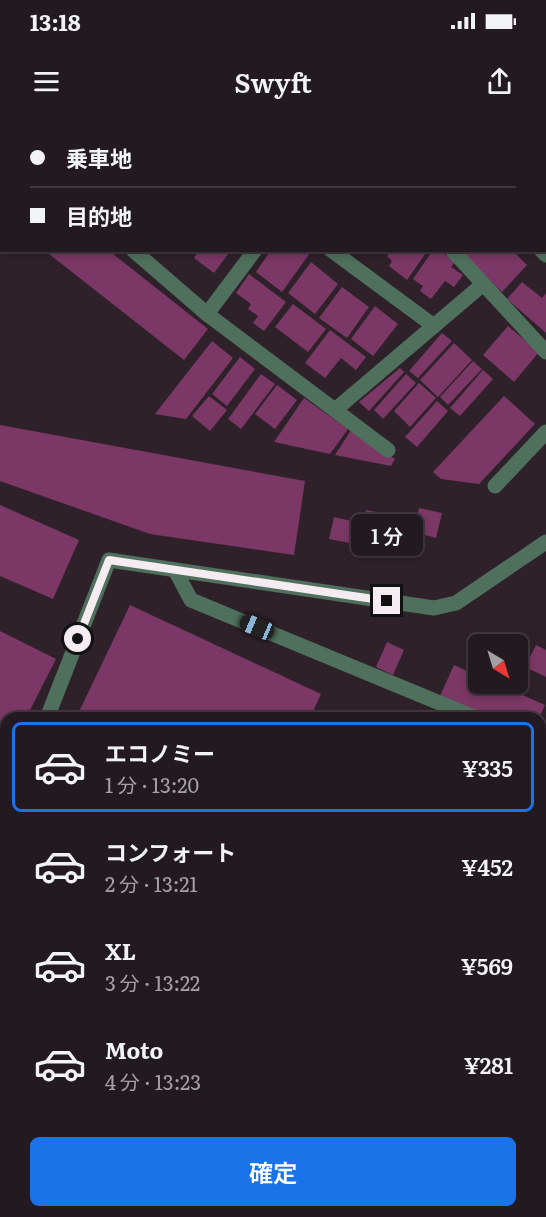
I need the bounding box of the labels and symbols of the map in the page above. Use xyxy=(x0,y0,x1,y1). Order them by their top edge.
callout: 1 分 xyxy=(351,514,423,556)
route end xyxy=(373,587,400,614)
car xyxy=(237,612,277,642)
route start xyxy=(64,625,91,652)
north arrow xyxy=(468,634,528,694)

